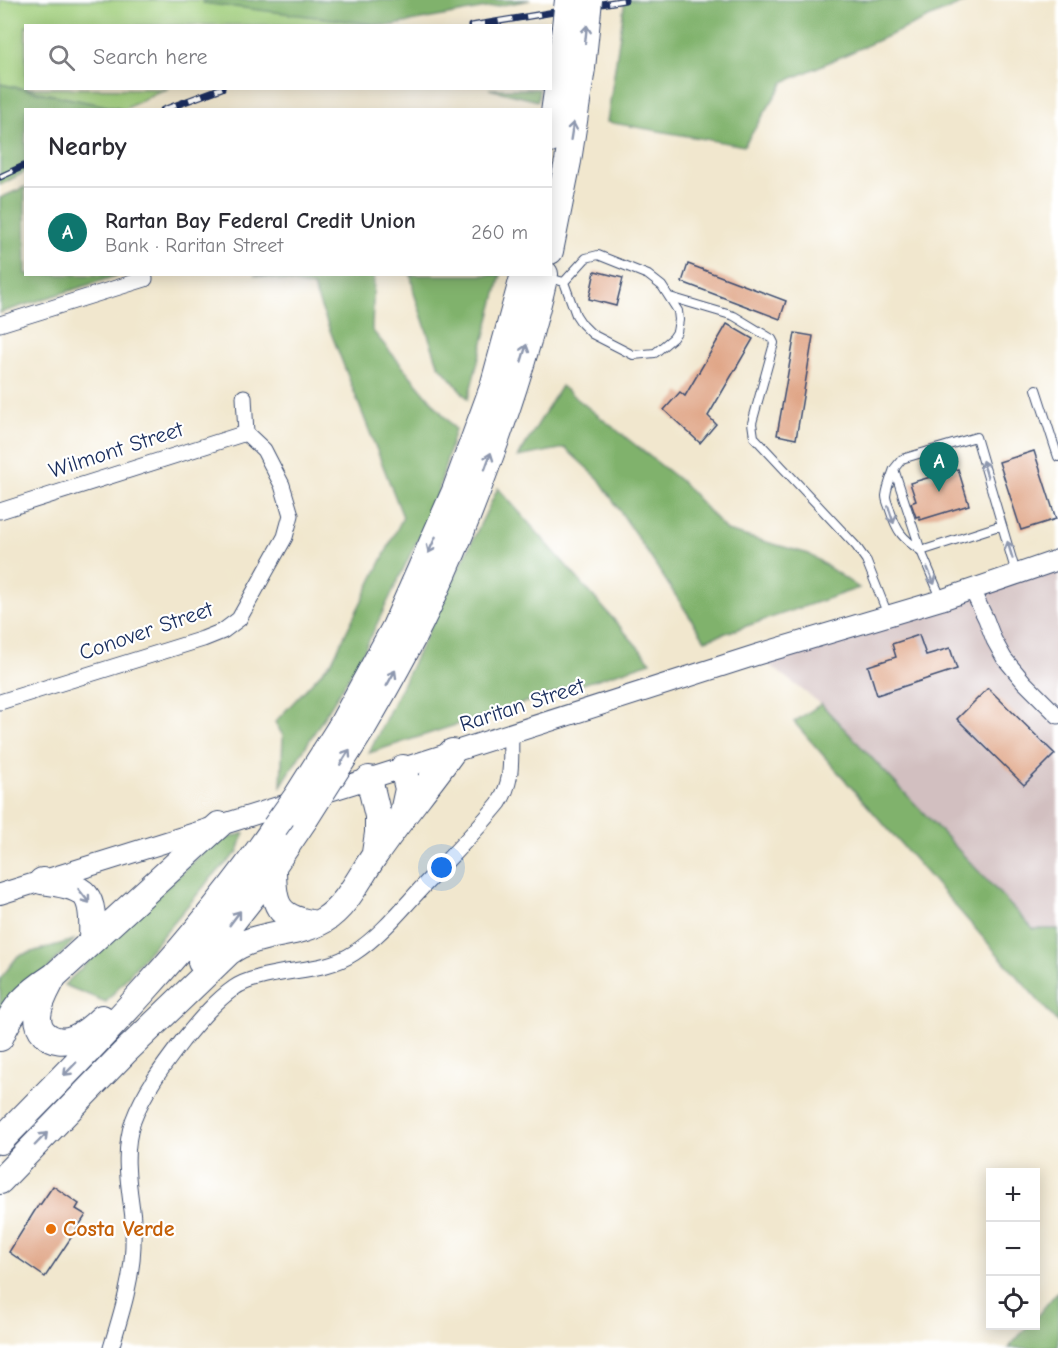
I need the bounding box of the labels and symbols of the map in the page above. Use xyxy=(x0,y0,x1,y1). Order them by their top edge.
one-way arrow xyxy=(581,24,592,44)
one-way arrow xyxy=(567,122,578,141)
one-way arrow xyxy=(519,344,530,363)
street label: Wilmont Street xyxy=(46,416,187,484)
pin: A xyxy=(920,442,958,492)
one-way arrow xyxy=(483,452,494,471)
one-way arrow xyxy=(979,460,990,479)
one-way arrow xyxy=(887,505,898,524)
one-way arrow xyxy=(426,535,438,553)
one-way arrow xyxy=(1004,540,1015,559)
one-way arrow xyxy=(926,566,937,584)
street label: Conover Street xyxy=(76,596,217,666)
one-way arrow xyxy=(386,669,397,687)
street label: Raritan Street xyxy=(456,672,588,737)
one-way arrow xyxy=(340,749,352,766)
your location xyxy=(427,853,456,882)
one-way arrow xyxy=(77,888,90,904)
one-way arrow xyxy=(229,911,242,927)
one-way arrow xyxy=(64,1061,78,1076)
one-way arrow xyxy=(34,1132,48,1147)
place label: Costa Verde xyxy=(63,1216,175,1242)
marker: Costa Verde xyxy=(44,1222,58,1236)

